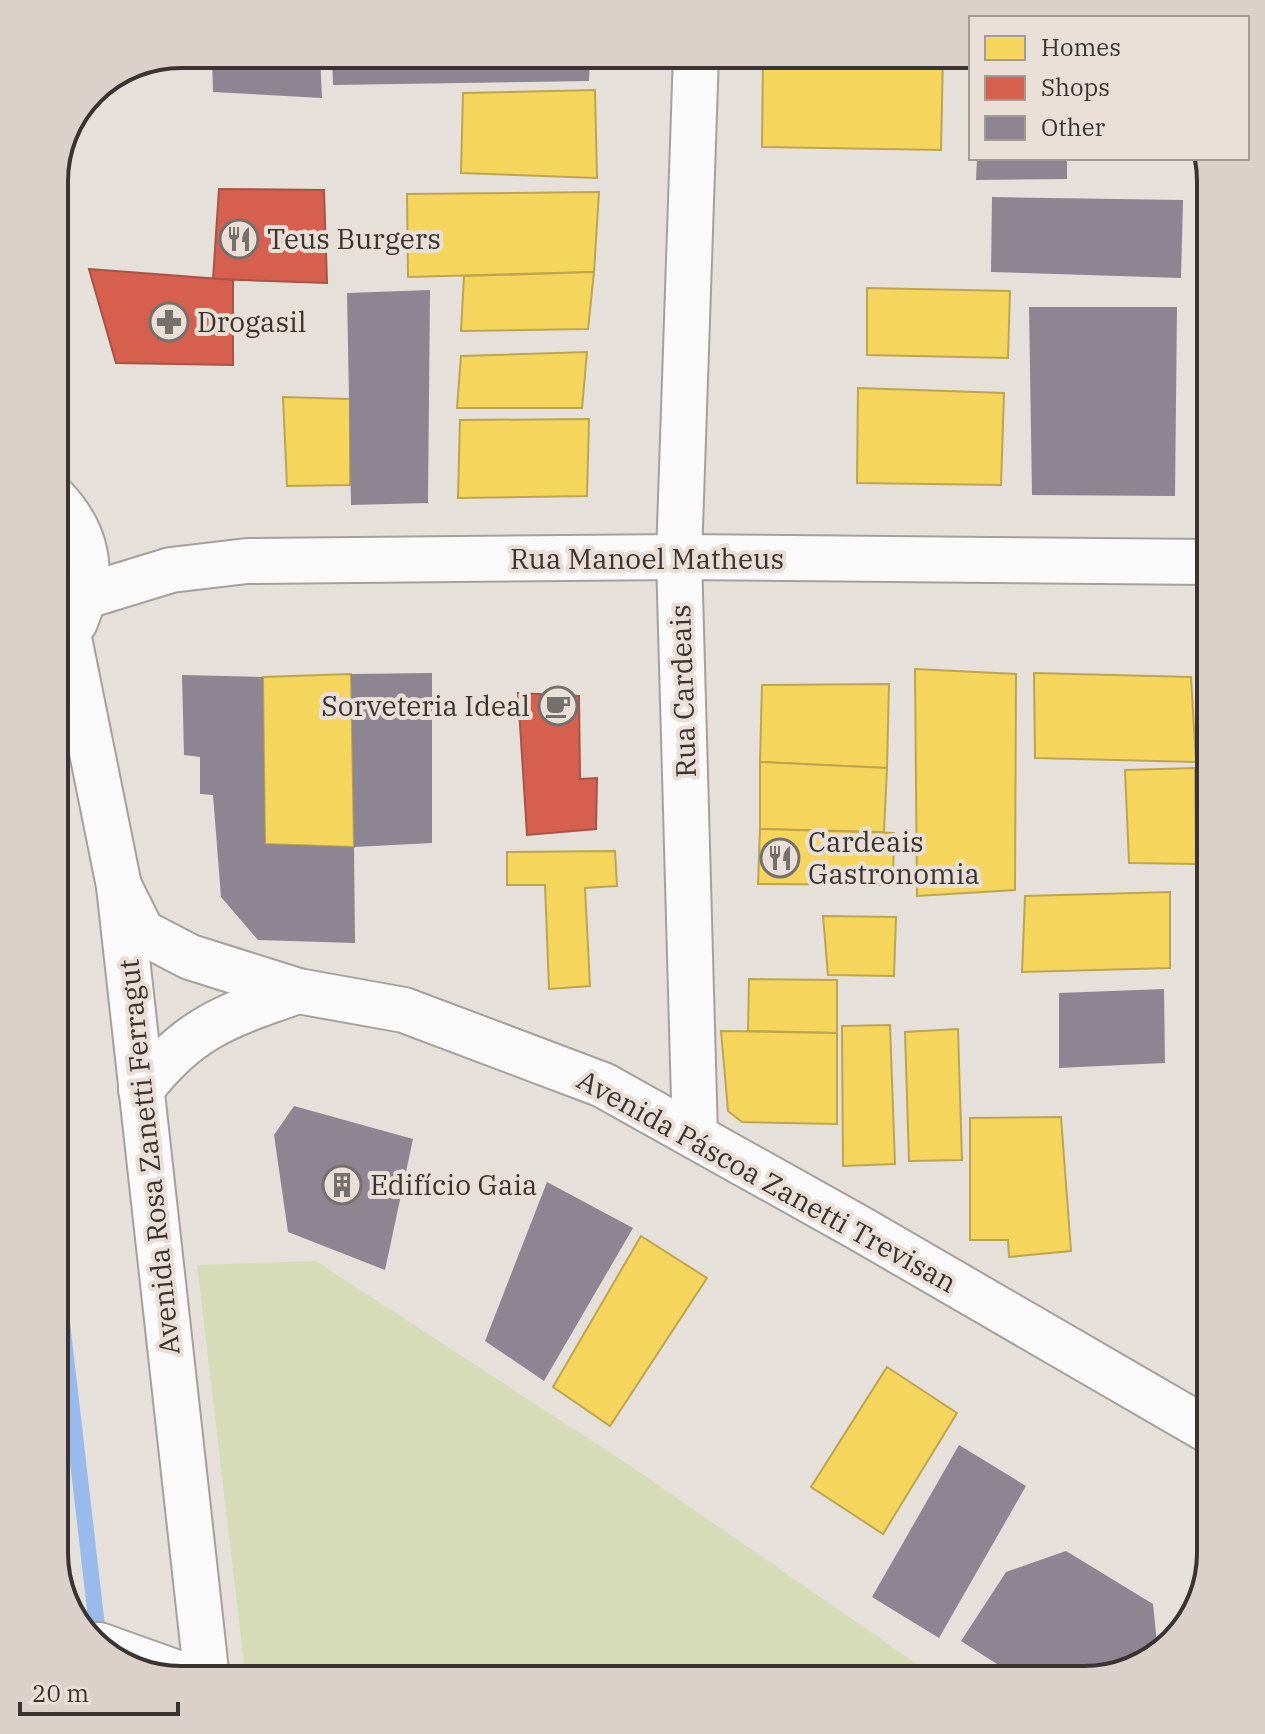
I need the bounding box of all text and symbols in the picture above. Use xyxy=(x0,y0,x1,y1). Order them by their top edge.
legend xyxy=(969,16,1249,160)
text: Homes xyxy=(1041,31,1121,63)
text: Shops xyxy=(1041,71,1110,103)
text: Other xyxy=(1041,111,1105,143)
restaurant icon: Teus Burgers xyxy=(218,218,260,260)
place label: Teus Burgers xyxy=(267,220,441,257)
pharmacy icon: Drogasil xyxy=(148,301,190,343)
place label: Drogasil xyxy=(197,303,306,340)
street label: Rua Manoel Matheus xyxy=(510,540,784,577)
street label: Rua Cardeais xyxy=(661,604,704,778)
cafe icon: Sorveteria Ideal xyxy=(537,685,579,727)
place label: Sorveteria Ideal xyxy=(321,687,530,724)
place label: Cardeais Gastronomia xyxy=(808,823,980,892)
restaurant icon: Cardeais Gastronomia xyxy=(759,837,801,879)
street label: Avenida Rosa Zanetti Ferragut xyxy=(109,957,188,1357)
street label: Avenida Páscoa Zanetti Trevisan xyxy=(571,1061,964,1301)
building icon: Edifício Gaia xyxy=(321,1164,363,1206)
place label: Edifício Gaia xyxy=(370,1166,537,1203)
scale bar xyxy=(20,1666,178,1716)
text: 20 m xyxy=(32,1677,89,1709)

